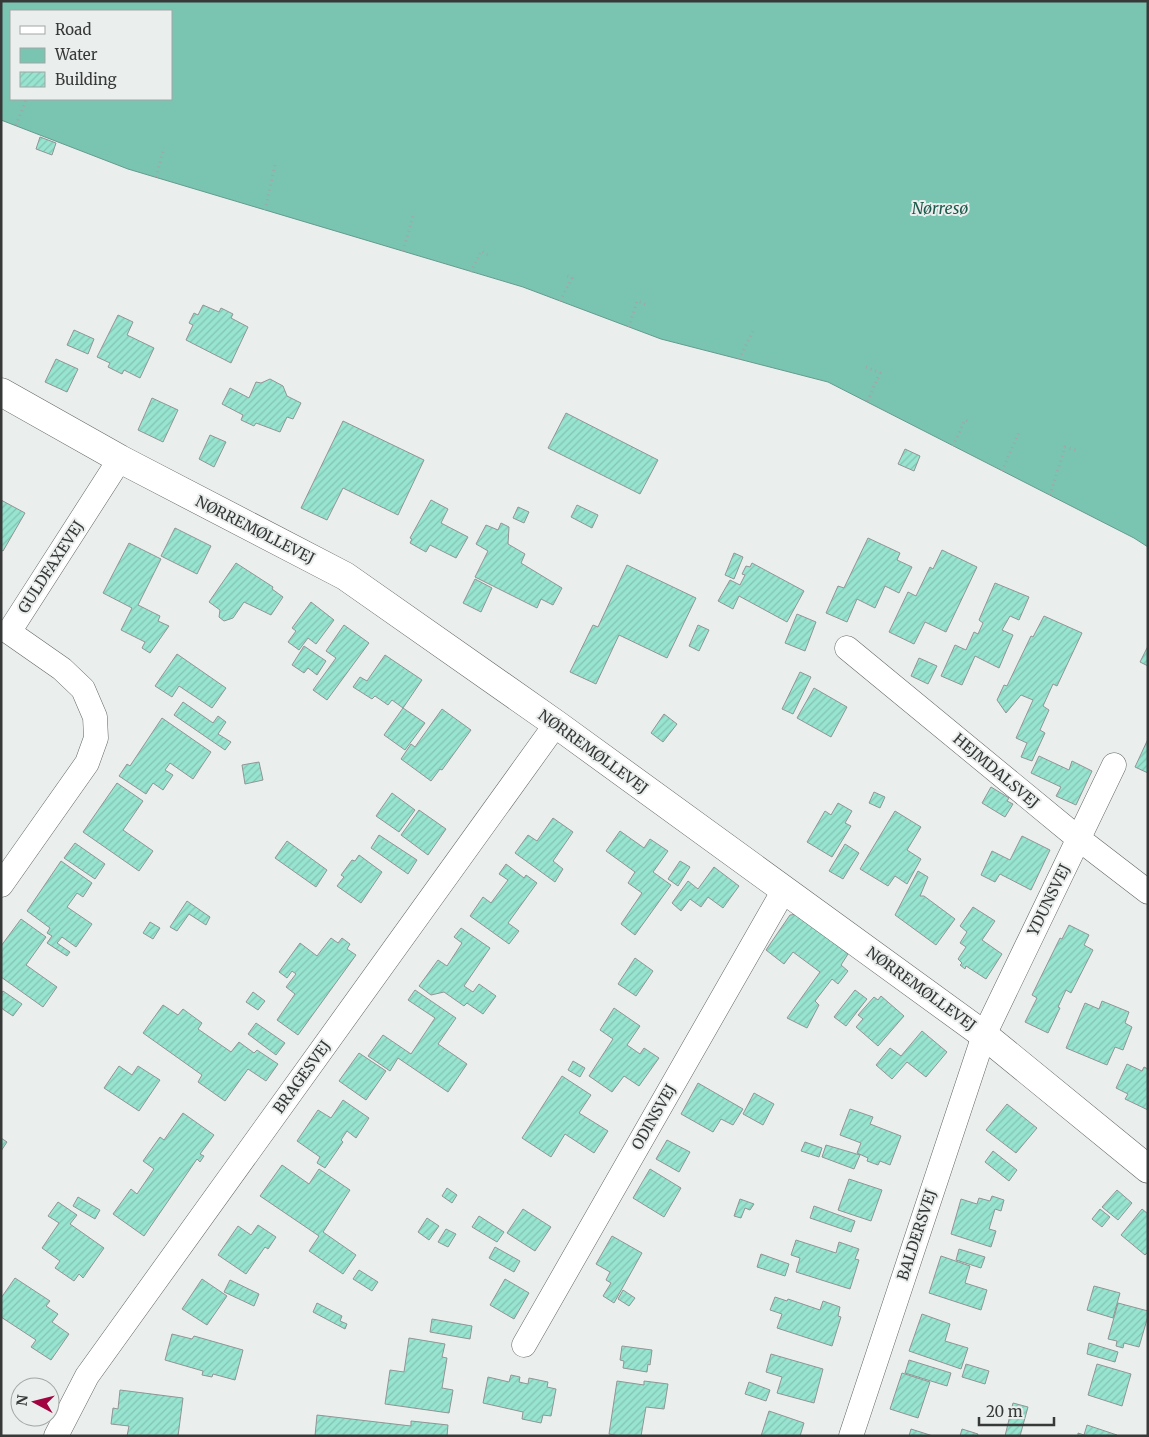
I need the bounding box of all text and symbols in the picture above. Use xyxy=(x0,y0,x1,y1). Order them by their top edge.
legend xyxy=(10,10,172,100)
text: Road xyxy=(55,20,91,39)
text: Water xyxy=(54,45,98,64)
text: Building xyxy=(55,70,117,89)
water label: Nørresø xyxy=(912,198,968,218)
street label: NØRREMØLLEVEJ xyxy=(193,491,318,568)
street label: GULDFAXEVEJ xyxy=(14,517,88,617)
street label: NØRREMØLLEVEJ xyxy=(535,705,652,798)
street label: HEJMDALSVEJ xyxy=(949,729,1044,812)
street label: YDUNSVEJ xyxy=(1023,860,1074,940)
street label: NØRREMØLLEVEJ xyxy=(863,942,980,1035)
street label: BRAGESVEJ xyxy=(269,1036,335,1117)
street label: ODINSVEJ xyxy=(627,1080,680,1153)
street label: BALDERSVEJ xyxy=(893,1186,940,1283)
north arrow xyxy=(10,1377,60,1427)
text: N xyxy=(12,1394,32,1407)
scale bar xyxy=(979,1394,1054,1426)
text: 20 m xyxy=(986,1402,1023,1421)

